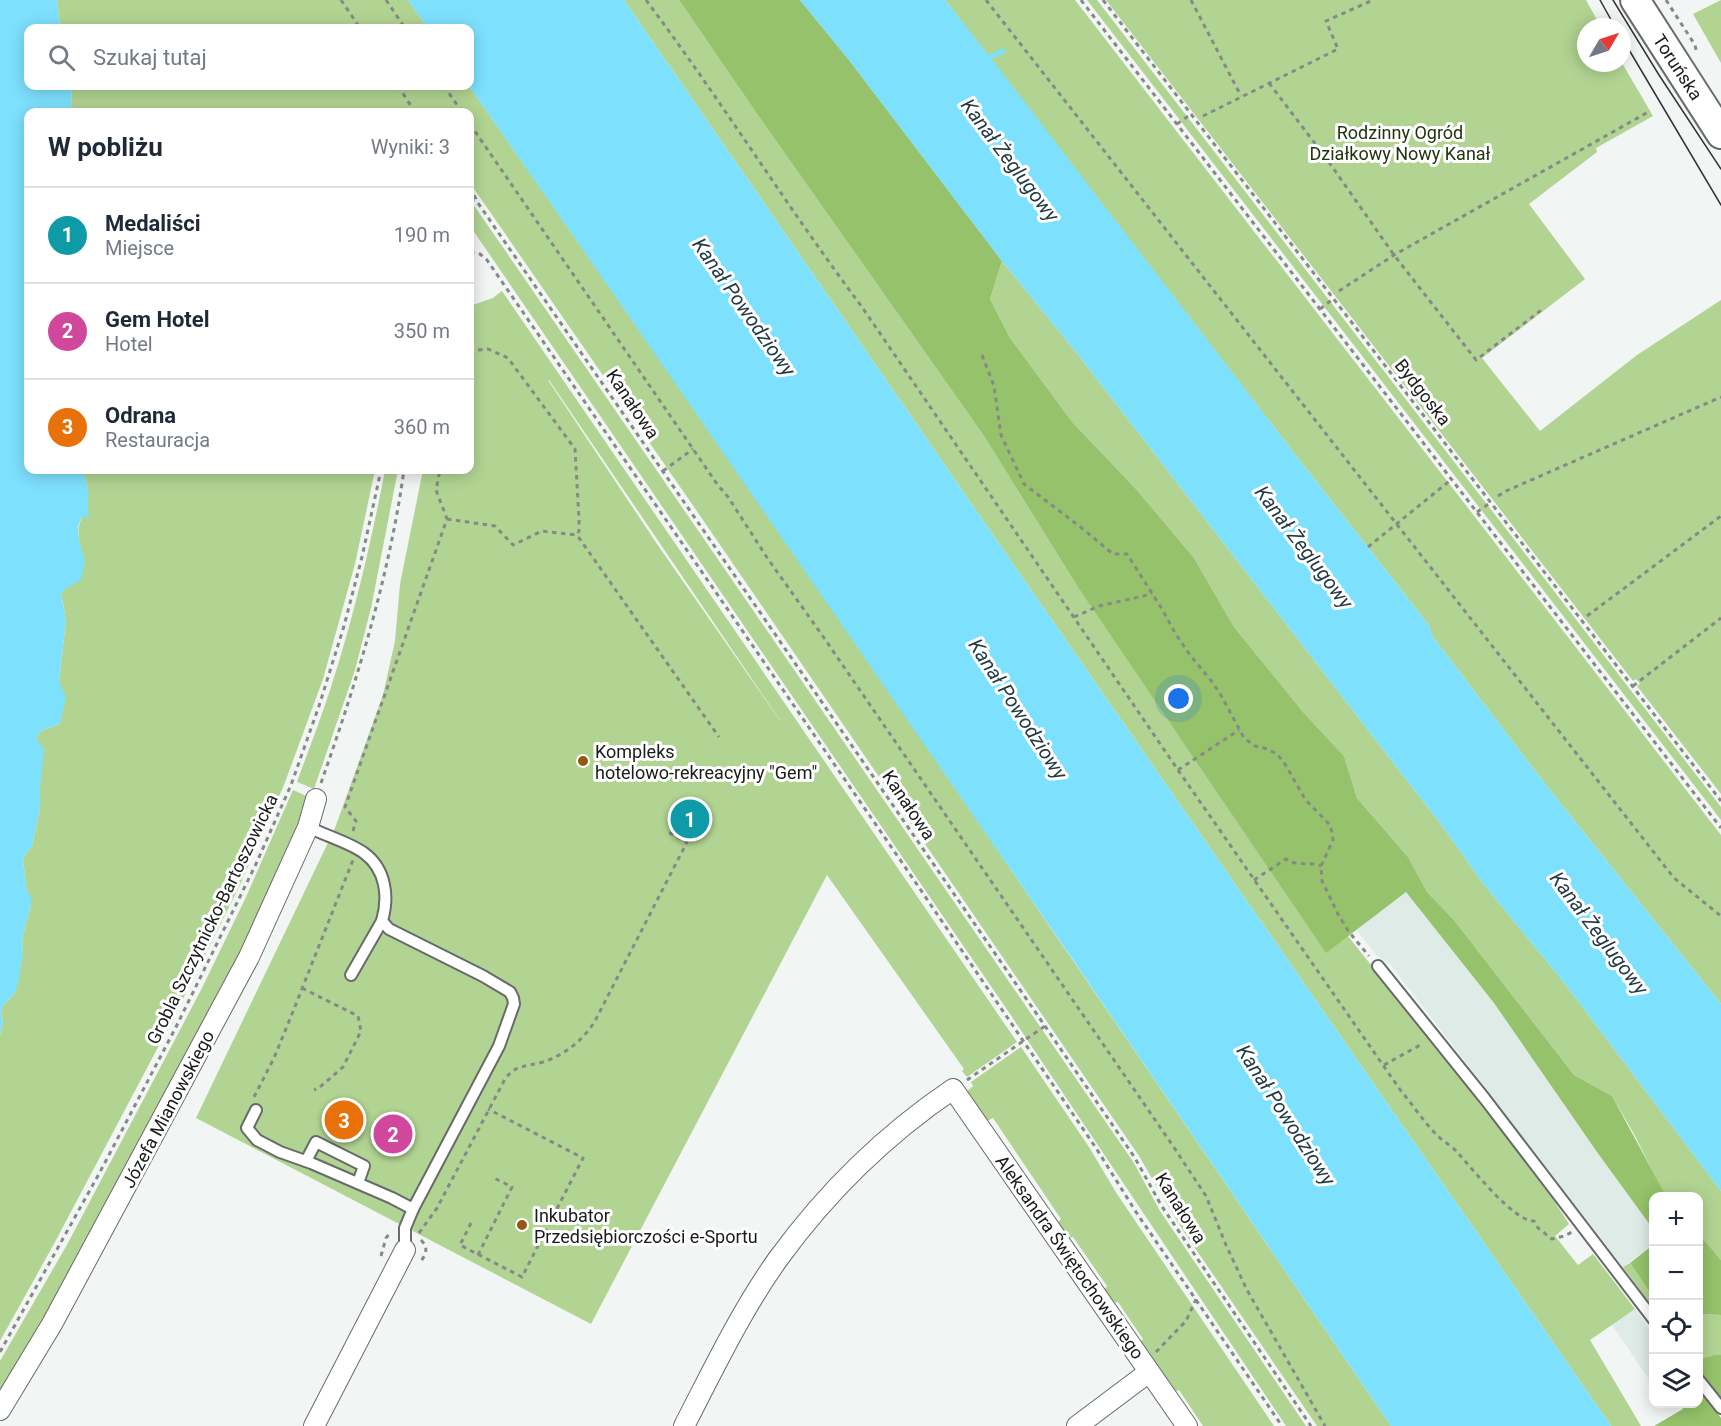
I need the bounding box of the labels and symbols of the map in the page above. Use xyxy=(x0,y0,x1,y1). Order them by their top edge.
north arrow xyxy=(1577,18,1631,72)
street label: Toruńska xyxy=(1649,30,1707,104)
water label: Kanał Żeglugowy xyxy=(956,94,1065,227)
park label: Rodzinny Ogród Działkowy Nowy Kanał xyxy=(1310,122,1491,164)
water label: Kanał Powodziowy xyxy=(687,233,801,381)
street label: Bydgoska xyxy=(1391,355,1455,429)
street label: Kanałowa xyxy=(602,365,664,443)
water label: Kanał Żeglugowy xyxy=(1250,481,1359,614)
water label: Kanał Powodziowy xyxy=(964,634,1073,785)
your location xyxy=(1164,684,1193,713)
place label: Kompleks hotelowo-rekreacyjny "Gem" xyxy=(595,741,817,783)
marker: Kompleks hotelowo-rekreacyjny "Gem" xyxy=(576,754,590,768)
street label: Kanałowa xyxy=(878,766,940,844)
street label: Grobla Szczytnicko-Bartoszowicka xyxy=(142,791,282,1047)
pin: 1 xyxy=(670,796,710,842)
water label: Kanał Żeglugowy xyxy=(1545,867,1654,1000)
street label: Józefa Mianowskiego xyxy=(118,1027,218,1191)
water label: Kanał Powodziowy xyxy=(1232,1040,1341,1191)
pin: 3 xyxy=(324,1098,364,1142)
pin: 2 xyxy=(374,1112,412,1156)
street label: Aleksandra Świętochowskiego xyxy=(991,1151,1149,1363)
street label: Kanałowa xyxy=(1151,1169,1211,1247)
place label: Inkubator Przedsiębiorczości e-Sportu xyxy=(534,1205,758,1247)
marker: Inkubator Przedsiębiorczości e-Sportu xyxy=(515,1218,529,1232)

